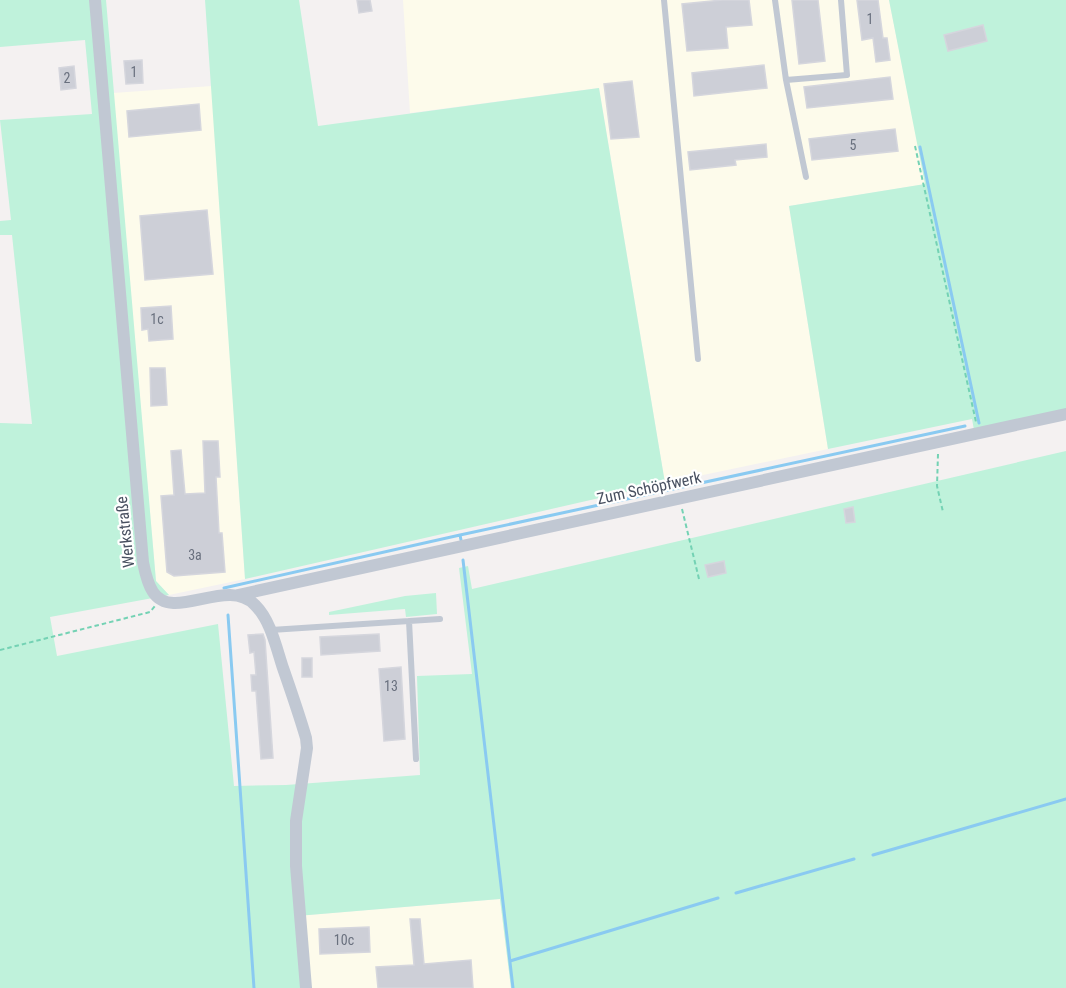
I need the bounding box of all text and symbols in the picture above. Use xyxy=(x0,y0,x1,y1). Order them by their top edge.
house number: 1 xyxy=(867,11,873,27)
house number: 1 xyxy=(131,64,137,80)
house number: 2 xyxy=(64,70,71,86)
house number: 5 xyxy=(850,137,857,153)
house number: 1c xyxy=(150,311,164,327)
street label: Zum Schöpfwerk xyxy=(595,468,704,508)
street label: Werkstraße xyxy=(112,495,138,569)
house number: 3a xyxy=(188,547,202,563)
house number: 13 xyxy=(384,678,398,694)
house number: 10c xyxy=(334,932,354,948)

